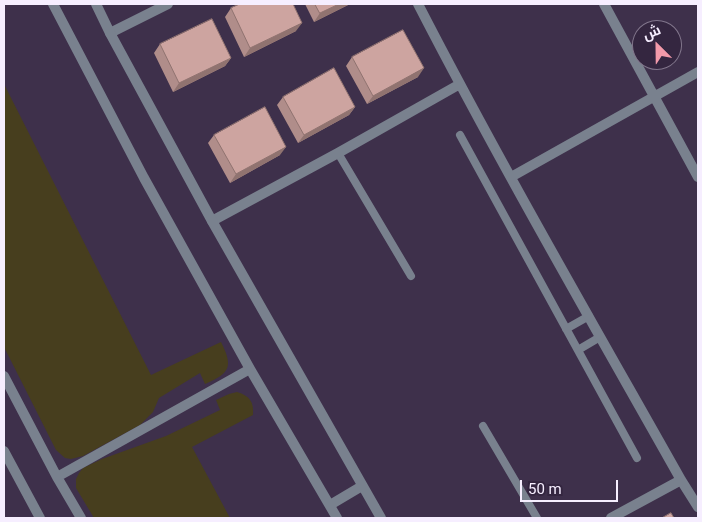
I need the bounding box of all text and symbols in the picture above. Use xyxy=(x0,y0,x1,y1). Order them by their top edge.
north arrow xyxy=(632,20,682,70)
text: ش xyxy=(640,21,663,43)
scale bar xyxy=(522,470,620,502)
text: 50 m xyxy=(528,480,562,498)

